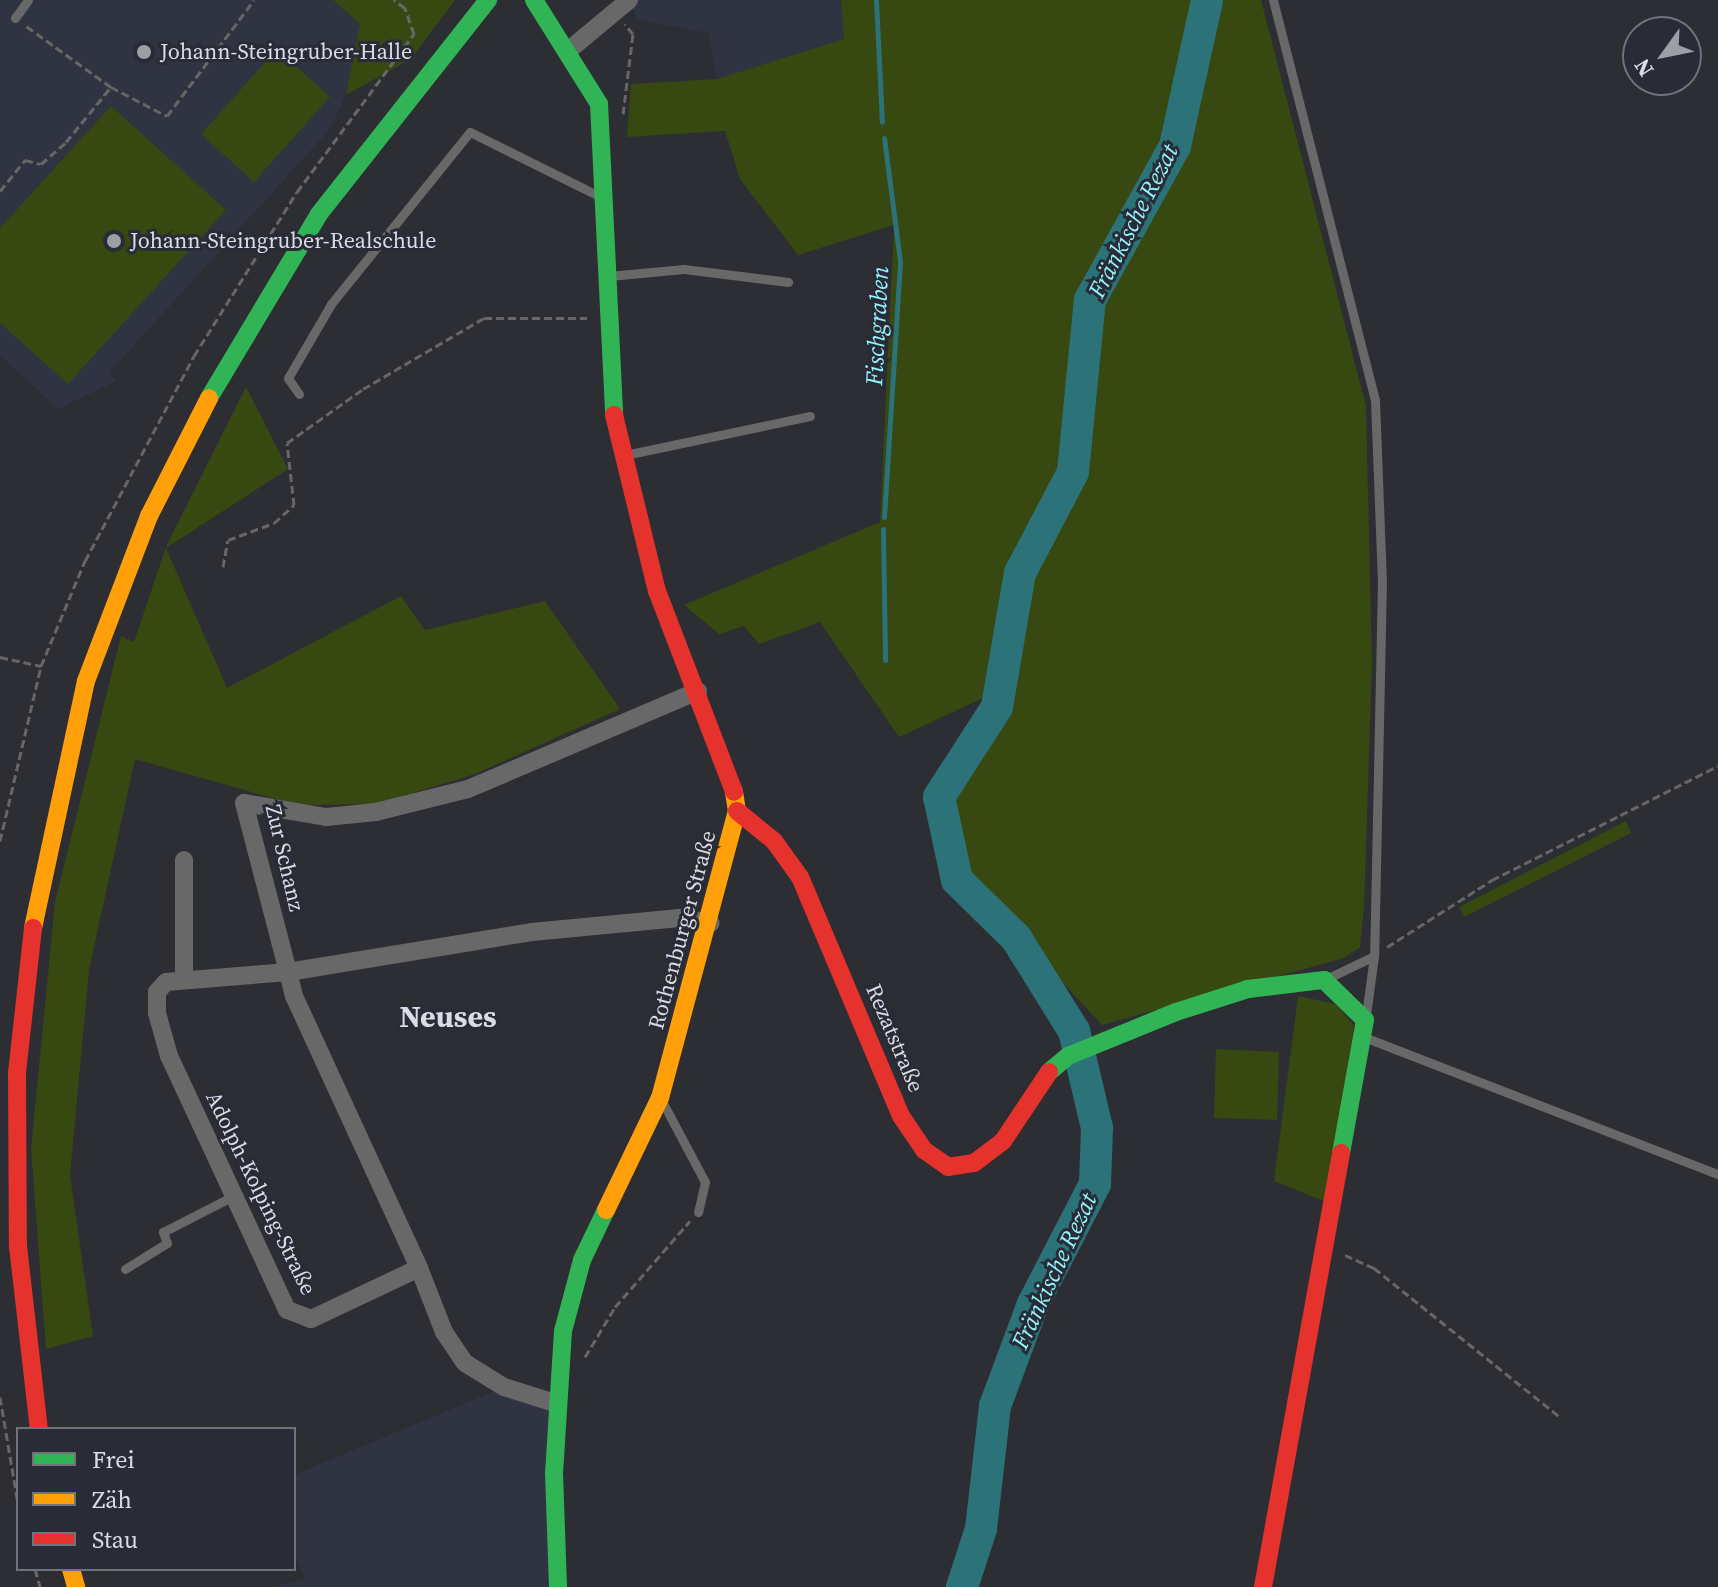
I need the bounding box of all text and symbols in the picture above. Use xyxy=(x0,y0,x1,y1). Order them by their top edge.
north arrow xyxy=(1622,16,1702,96)
place label: Johann-Steingruber-Halle xyxy=(160,39,412,65)
marker: Johann-Steingruber-Halle xyxy=(135,43,153,61)
text: N xyxy=(1627,53,1660,83)
water label: Fränkische Rezat xyxy=(1082,139,1184,303)
place label: Johann-Steingruber-Realschule xyxy=(130,228,436,254)
marker: Johann-Steingruber-Realschule xyxy=(105,232,123,250)
water label: Fischgraben xyxy=(859,266,895,386)
street label: Zur Schanz xyxy=(260,802,310,914)
street label: Rothenburger Straße xyxy=(643,828,721,1032)
street label: Rezatstraße xyxy=(860,980,930,1096)
district label: Neuses xyxy=(399,999,497,1035)
street label: Adolph-Kolping-Straße xyxy=(200,1087,322,1299)
water label: Fränkische Rezat xyxy=(1005,1189,1103,1353)
legend xyxy=(16,1427,296,1571)
text: Frei xyxy=(92,1443,135,1476)
text: Zäh xyxy=(92,1483,132,1516)
text: Stau xyxy=(92,1523,138,1556)

